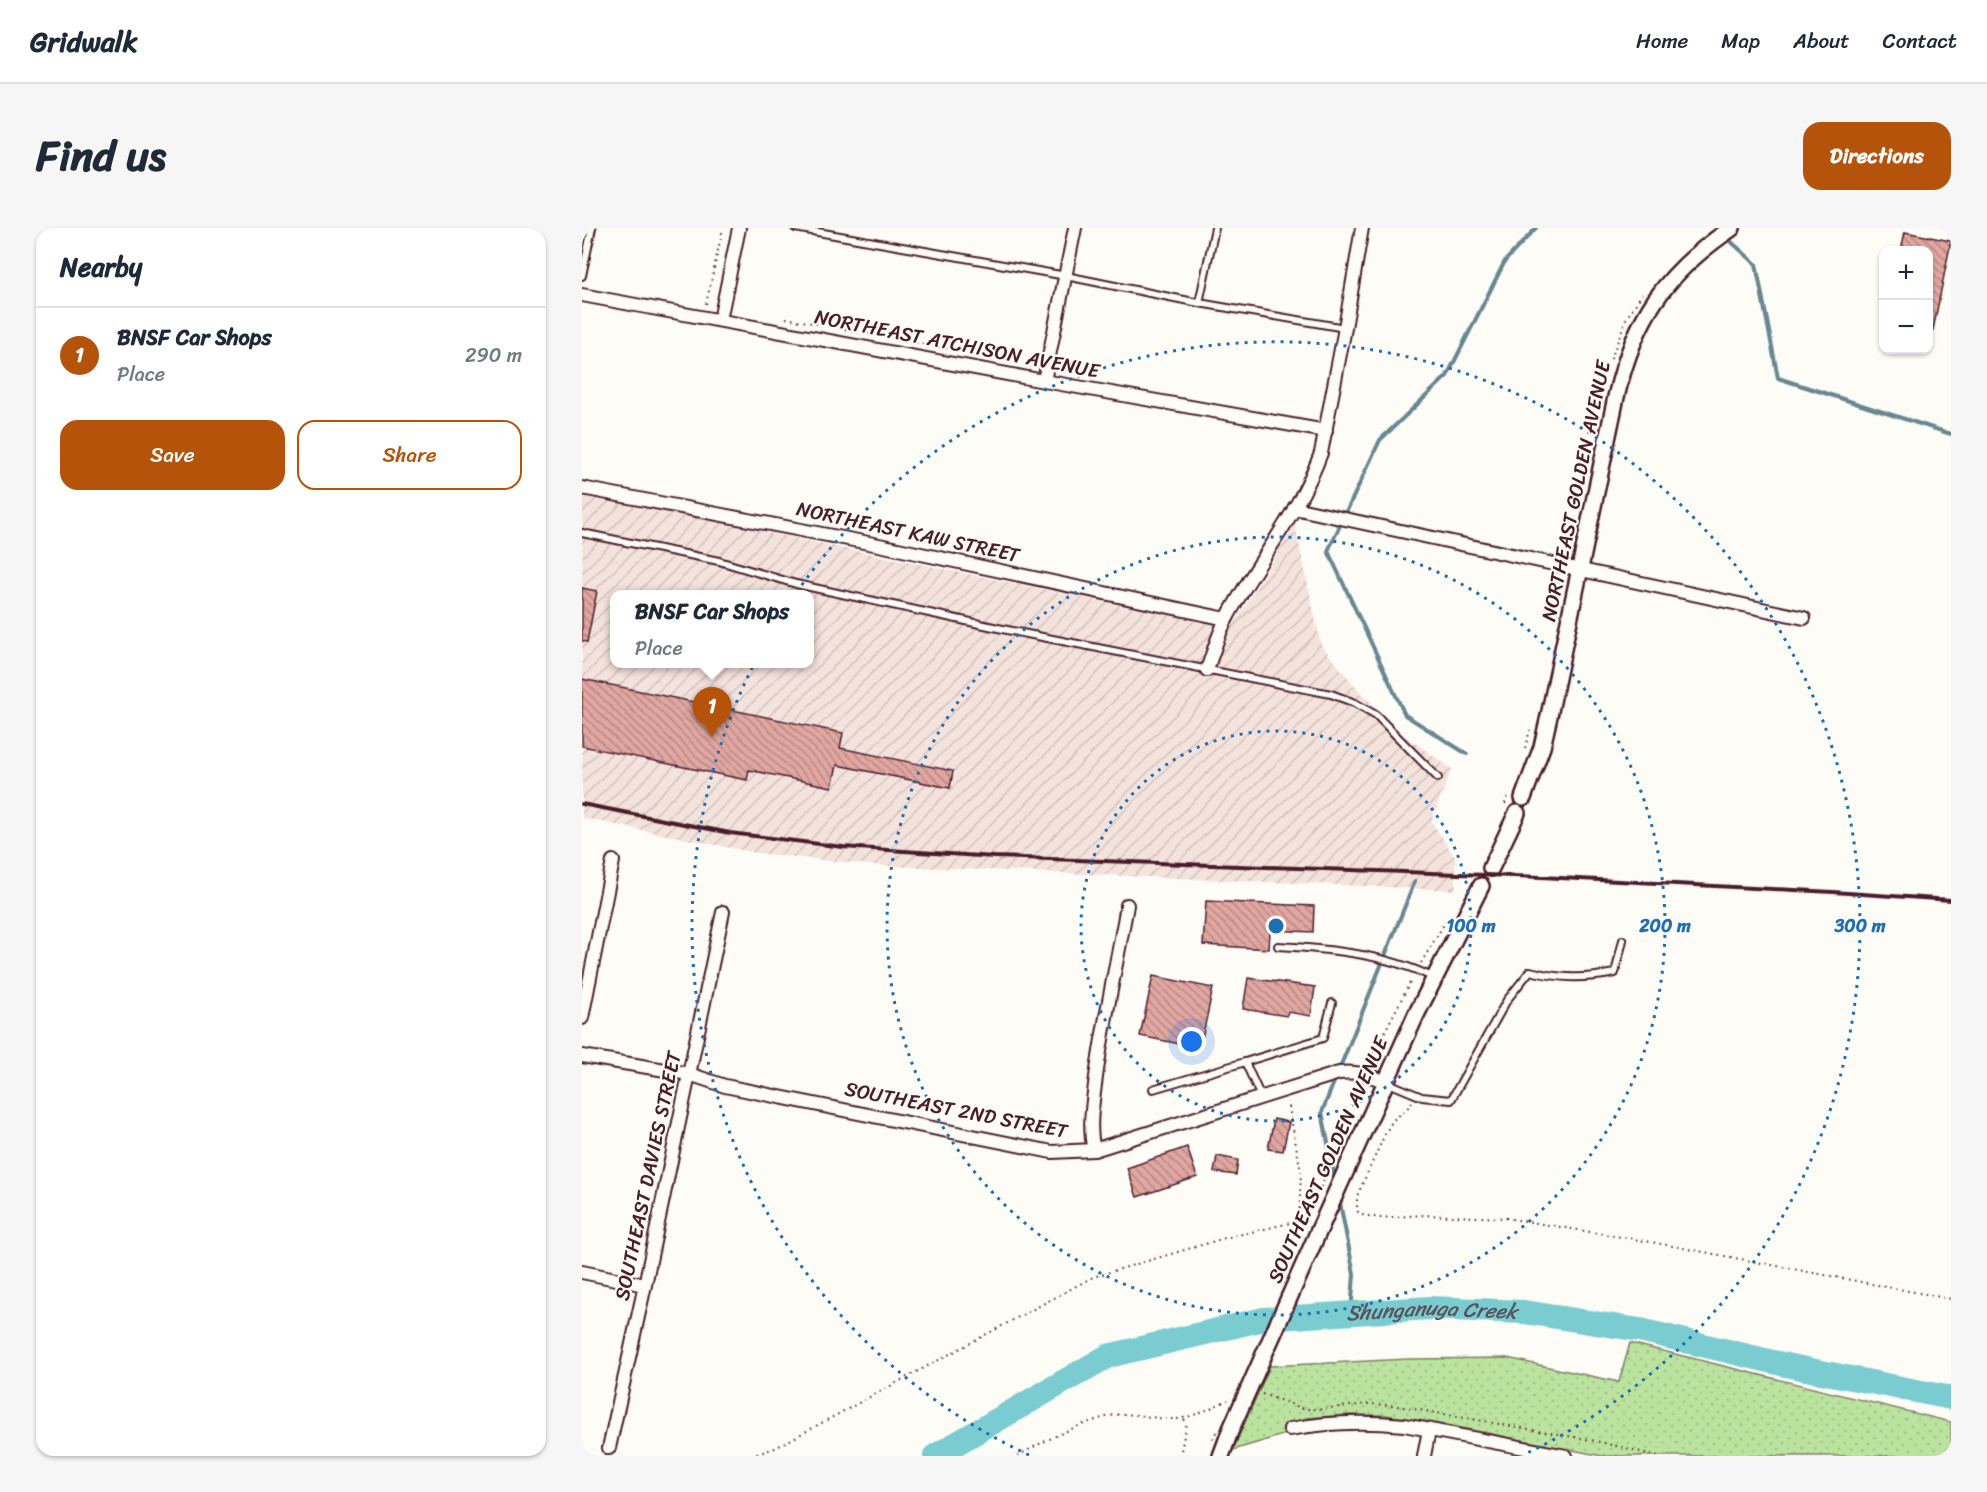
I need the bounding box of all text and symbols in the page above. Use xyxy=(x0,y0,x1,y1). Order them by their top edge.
text: Gridwalk xyxy=(30,17,138,66)
text: Home xyxy=(1636,22,1688,60)
text: Map xyxy=(1721,22,1760,60)
text: About xyxy=(1793,22,1850,60)
text: Contact xyxy=(1883,22,1957,60)
text: Find us xyxy=(36,119,166,193)
button: Directions xyxy=(1803,122,1951,190)
text: Nearby xyxy=(60,244,142,290)
map controls xyxy=(1879,246,1933,354)
button: + xyxy=(1879,246,1933,300)
street label: NORTHEAST ATCHISON AVENUE xyxy=(812,299,1104,389)
button: − xyxy=(1879,300,1933,354)
text: BNSF Car Shops xyxy=(117,318,272,357)
text: 1 xyxy=(75,338,84,373)
text: 290 m xyxy=(465,338,522,373)
street label: NORTHEAST GOLDEN AVENUE xyxy=(1531,356,1621,625)
text: Place xyxy=(117,357,165,392)
button: Save xyxy=(60,420,285,490)
button: Share xyxy=(297,420,522,490)
street label: NORTHEAST KAW STREET xyxy=(793,491,1024,573)
popup xyxy=(610,590,814,668)
text: BNSF Car Shops xyxy=(635,592,789,631)
text: Place xyxy=(635,631,683,666)
pin: 1 xyxy=(692,688,732,737)
text: 100 m xyxy=(1447,910,1496,942)
text: 200 m xyxy=(1638,910,1691,942)
text: 300 m xyxy=(1833,910,1886,942)
centre of rings xyxy=(1266,916,1286,936)
your location xyxy=(1177,1027,1206,1056)
street label: SOUTHEAST GOLDEN AVENUE xyxy=(1258,1029,1399,1289)
street label: SOUTHEAST DAVIES STREET xyxy=(604,1047,692,1304)
street label: SOUTHEAST 2ND STREET xyxy=(842,1071,1072,1149)
water label: Shunganuga Creek xyxy=(1345,1289,1521,1332)

